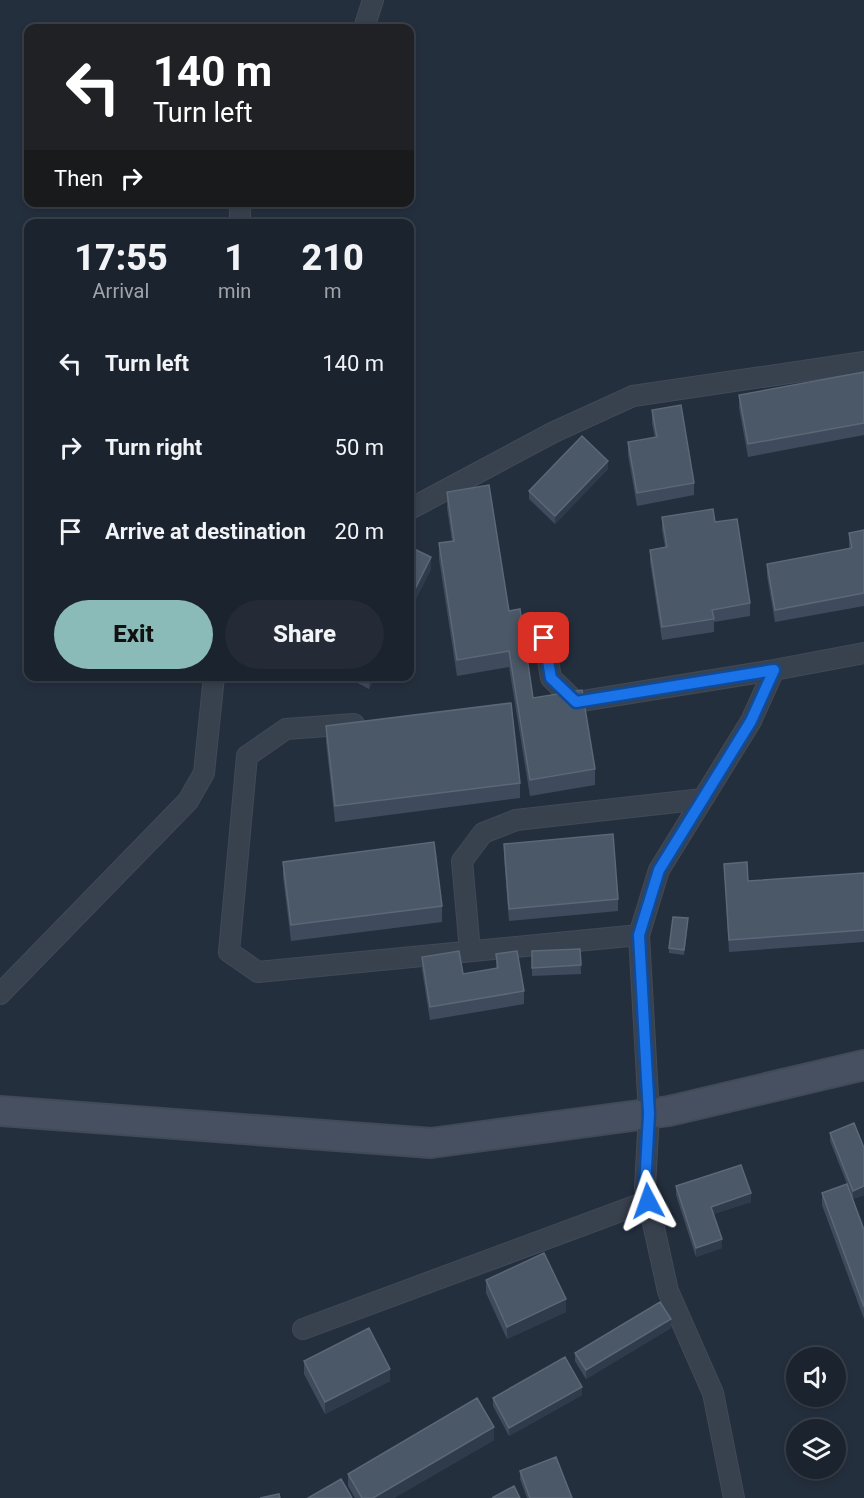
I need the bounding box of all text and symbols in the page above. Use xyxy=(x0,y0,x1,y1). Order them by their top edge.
text: 140 m xyxy=(153,47,272,96)
icon: left xyxy=(54,48,132,126)
text: Turn left xyxy=(153,97,253,129)
icon: right xyxy=(115,162,148,195)
text: Then xyxy=(54,166,103,191)
text: 17:55 xyxy=(74,237,168,279)
text: 1 xyxy=(224,237,245,279)
text: 210 xyxy=(302,237,364,279)
text: Arrival xyxy=(93,279,149,303)
text: min xyxy=(218,279,251,303)
text: m xyxy=(324,279,341,303)
icon: left xyxy=(54,347,87,380)
text: Turn left xyxy=(105,351,189,376)
text: 140 m xyxy=(322,351,384,376)
icon: right xyxy=(54,431,87,464)
text: Turn right xyxy=(105,435,202,460)
text: 50 m xyxy=(335,435,384,460)
icon: arrive xyxy=(54,515,87,548)
text: Arrive at destination xyxy=(105,519,306,544)
text: 20 m xyxy=(335,519,384,544)
button: Exit xyxy=(54,600,213,669)
button: Share xyxy=(225,600,384,669)
pin xyxy=(518,612,569,663)
icon: arrive xyxy=(527,621,560,654)
position arrow xyxy=(616,1169,680,1233)
map controls xyxy=(786,1347,846,1479)
button: sound xyxy=(786,1347,846,1407)
button: layers xyxy=(786,1419,846,1479)

